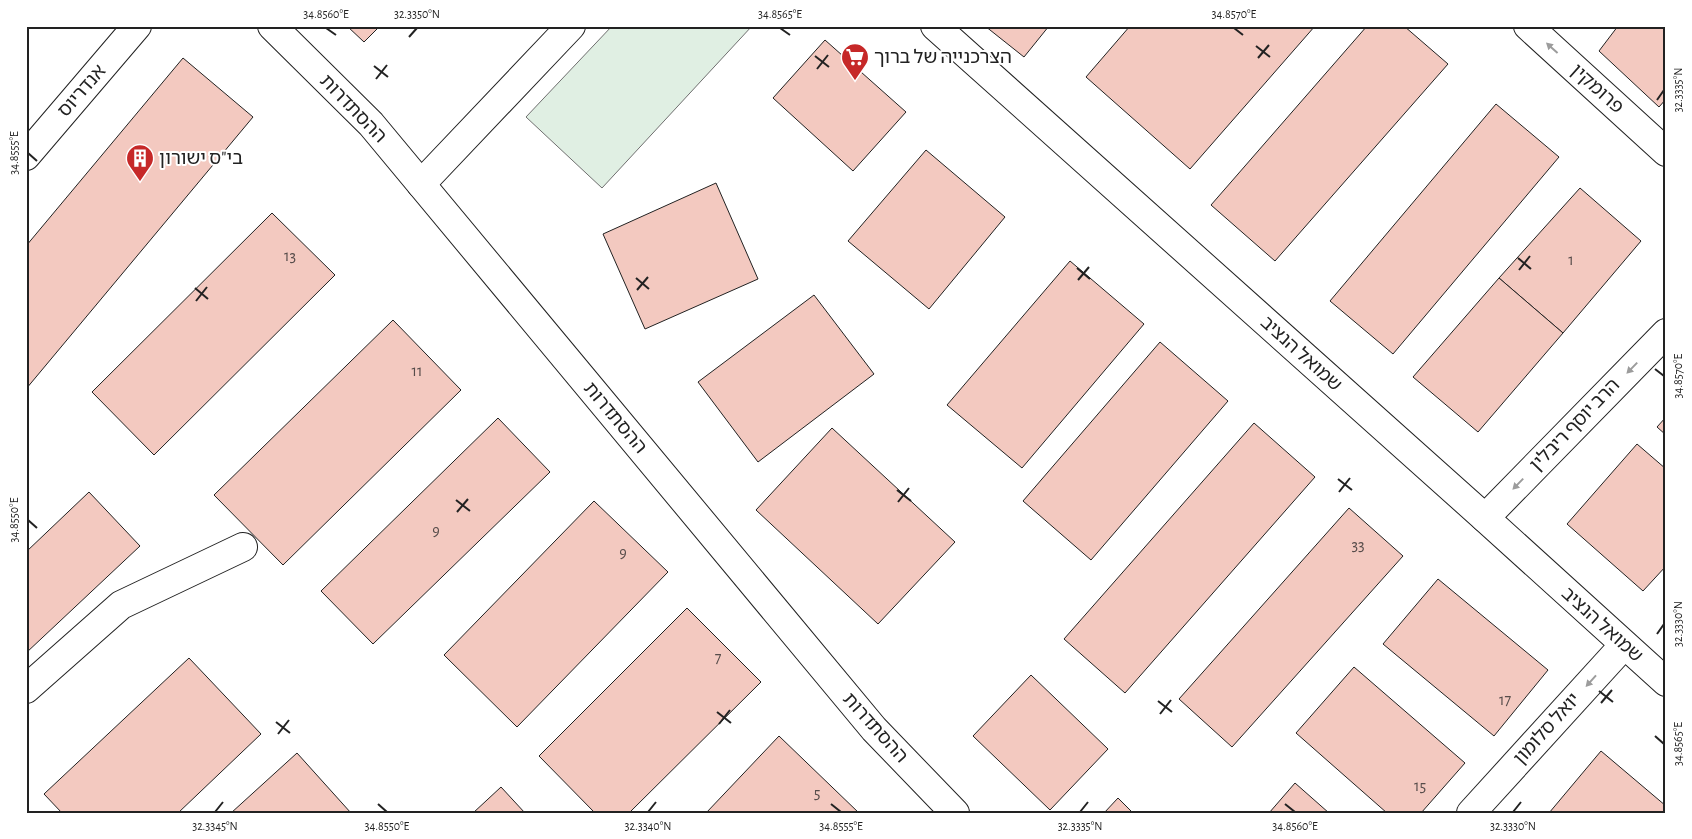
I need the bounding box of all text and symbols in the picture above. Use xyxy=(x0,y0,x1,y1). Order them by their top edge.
text: 34.8560°E xyxy=(303,8,349,20)
text: 32.3350°N xyxy=(394,8,440,20)
text: 34.8565°E xyxy=(758,8,802,20)
text: 34.8570°E xyxy=(1212,8,1257,20)
supermarket icon: הצרכנייה של ברוך xyxy=(840,42,870,81)
one-way arrow xyxy=(1547,42,1559,54)
place label: הצרכנייה של ברוך xyxy=(874,48,1012,67)
street label: אנדריוס xyxy=(54,61,110,121)
street label: פרומקין xyxy=(1567,61,1627,117)
text: 32.3335°N xyxy=(1672,68,1684,112)
street label: ההסתדרות xyxy=(316,71,390,147)
text: 34.8555°E xyxy=(8,131,20,175)
building icon: בי"ס ישורון xyxy=(125,143,155,182)
place label: בי"ס ישורון xyxy=(159,149,243,168)
house number: 13 xyxy=(284,248,296,264)
house number: 1 xyxy=(1568,252,1574,268)
street label: שמואל הנציב xyxy=(1257,313,1345,395)
text: 34.8570°E xyxy=(1672,353,1684,398)
one-way arrow xyxy=(1626,362,1638,374)
house number: 11 xyxy=(411,363,423,379)
street label: הרב יוסף ריבלין xyxy=(1527,375,1623,475)
street label: ההסתדרות xyxy=(580,379,650,457)
one-way arrow xyxy=(1512,478,1524,490)
text: 34.8550°E xyxy=(8,497,20,542)
house number: 9 xyxy=(432,523,440,539)
house number: 33 xyxy=(1351,537,1365,553)
house number: 9 xyxy=(619,545,627,561)
street label: שמואל הנציב xyxy=(1558,584,1646,666)
text: 32.3330°N xyxy=(1672,601,1684,647)
house number: 7 xyxy=(715,650,722,666)
one-way arrow xyxy=(1585,674,1597,686)
street label: ההסתדרות xyxy=(839,689,911,767)
street label: יואל סלומון xyxy=(1510,690,1584,768)
house number: 17 xyxy=(1499,692,1511,708)
text: 34.8565°E xyxy=(1672,722,1684,766)
house number: 15 xyxy=(1414,778,1426,794)
house number: 5 xyxy=(814,785,820,801)
text: 32.3345°N xyxy=(192,820,238,832)
text: 34.8550°E xyxy=(365,820,410,832)
text: 32.3340°N xyxy=(625,820,671,832)
text: 34.8555°E xyxy=(819,820,863,832)
text: 32.3335°N xyxy=(1058,820,1102,832)
text: 34.8560°E xyxy=(1272,820,1318,832)
text: 32.3330°N xyxy=(1490,820,1536,832)

